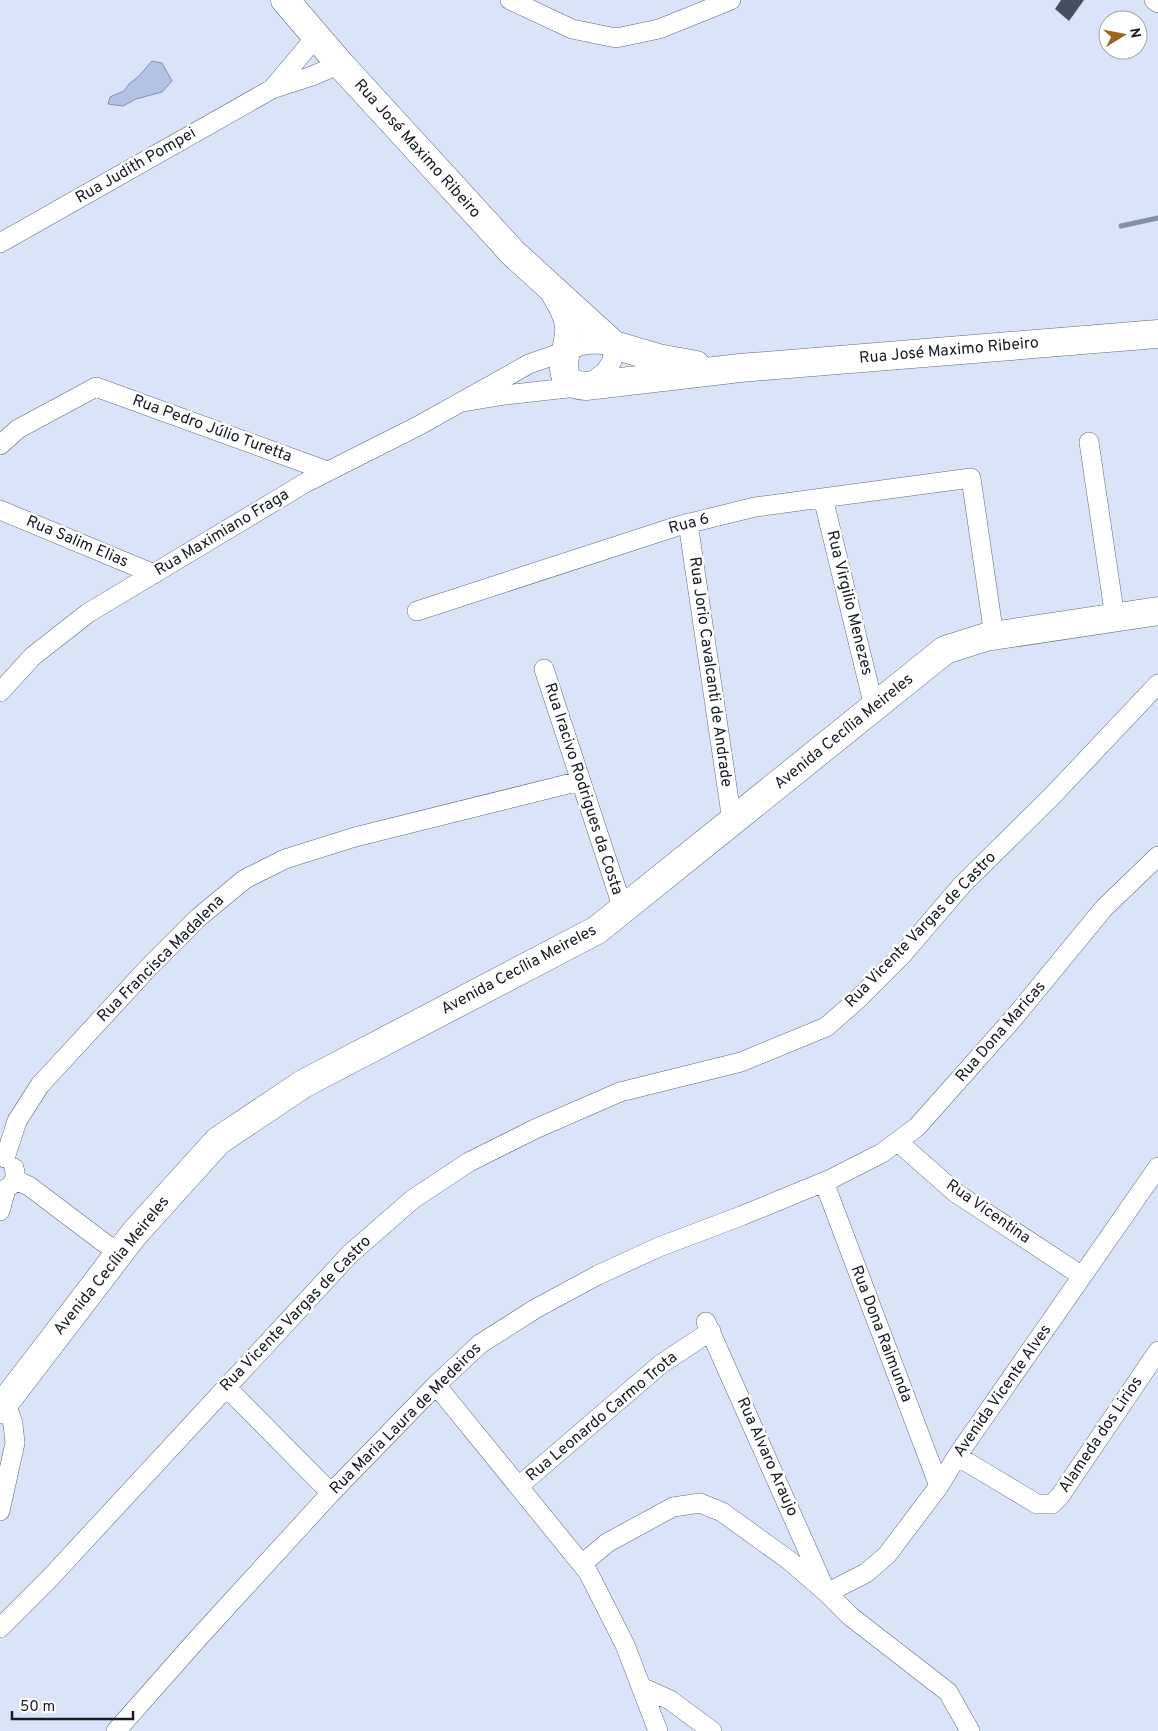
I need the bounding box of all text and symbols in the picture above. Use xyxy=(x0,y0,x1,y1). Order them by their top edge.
north arrow xyxy=(1098,10,1148,60)
text: N xyxy=(1125,27,1144,39)
street label: Rua José Maximo Ribeiro xyxy=(349,75,485,223)
street label: Rua Judith Pompei xyxy=(72,123,200,209)
street label: Rua José Maximo Ribeiro xyxy=(858,333,1040,369)
street label: Rua Pedro Júlio Turetta xyxy=(129,391,295,467)
street label: Rua Maximiano Fraga xyxy=(151,485,293,581)
street label: Rua 6 xyxy=(666,509,712,539)
street label: Rua Salim Elias xyxy=(23,511,131,573)
street label: Rua Virgilio Menezes xyxy=(821,528,877,678)
street label: Rua Jorio Cavalcanti de Andrade xyxy=(684,556,736,788)
street label: Avenida Cecília Meireles xyxy=(770,670,918,794)
street label: Rua Iracivo Rodrigues da Costa xyxy=(539,680,627,898)
street label: Rua Vicente Vargas de Castro xyxy=(841,848,1001,1012)
street label: Rua Francisca Madalena xyxy=(93,891,229,1027)
street label: Avenida Cecília Meireles xyxy=(438,921,600,1019)
street label: Rua Dona Maricas xyxy=(952,977,1050,1087)
street label: Rua Vicentina xyxy=(942,1176,1034,1248)
street label: Avenida Cecília Meireles xyxy=(50,1192,174,1340)
street label: Rua Vicente Vargas de Castro xyxy=(216,1232,376,1396)
street label: Rua Dona Raimunda xyxy=(846,1263,916,1405)
street label: Avenida Vicente Alves xyxy=(950,1321,1056,1461)
street label: Rua Maria Laura de Medeiros xyxy=(326,1339,486,1499)
street label: Rua Leonardo Carmo Trota xyxy=(522,1348,682,1486)
street label: Alameda dos Lirios xyxy=(1055,1373,1147,1497)
street label: Rua Alvaro Araujo xyxy=(732,1394,802,1520)
scale bar xyxy=(12,1688,134,1720)
text: 50 m xyxy=(20,1698,55,1717)

